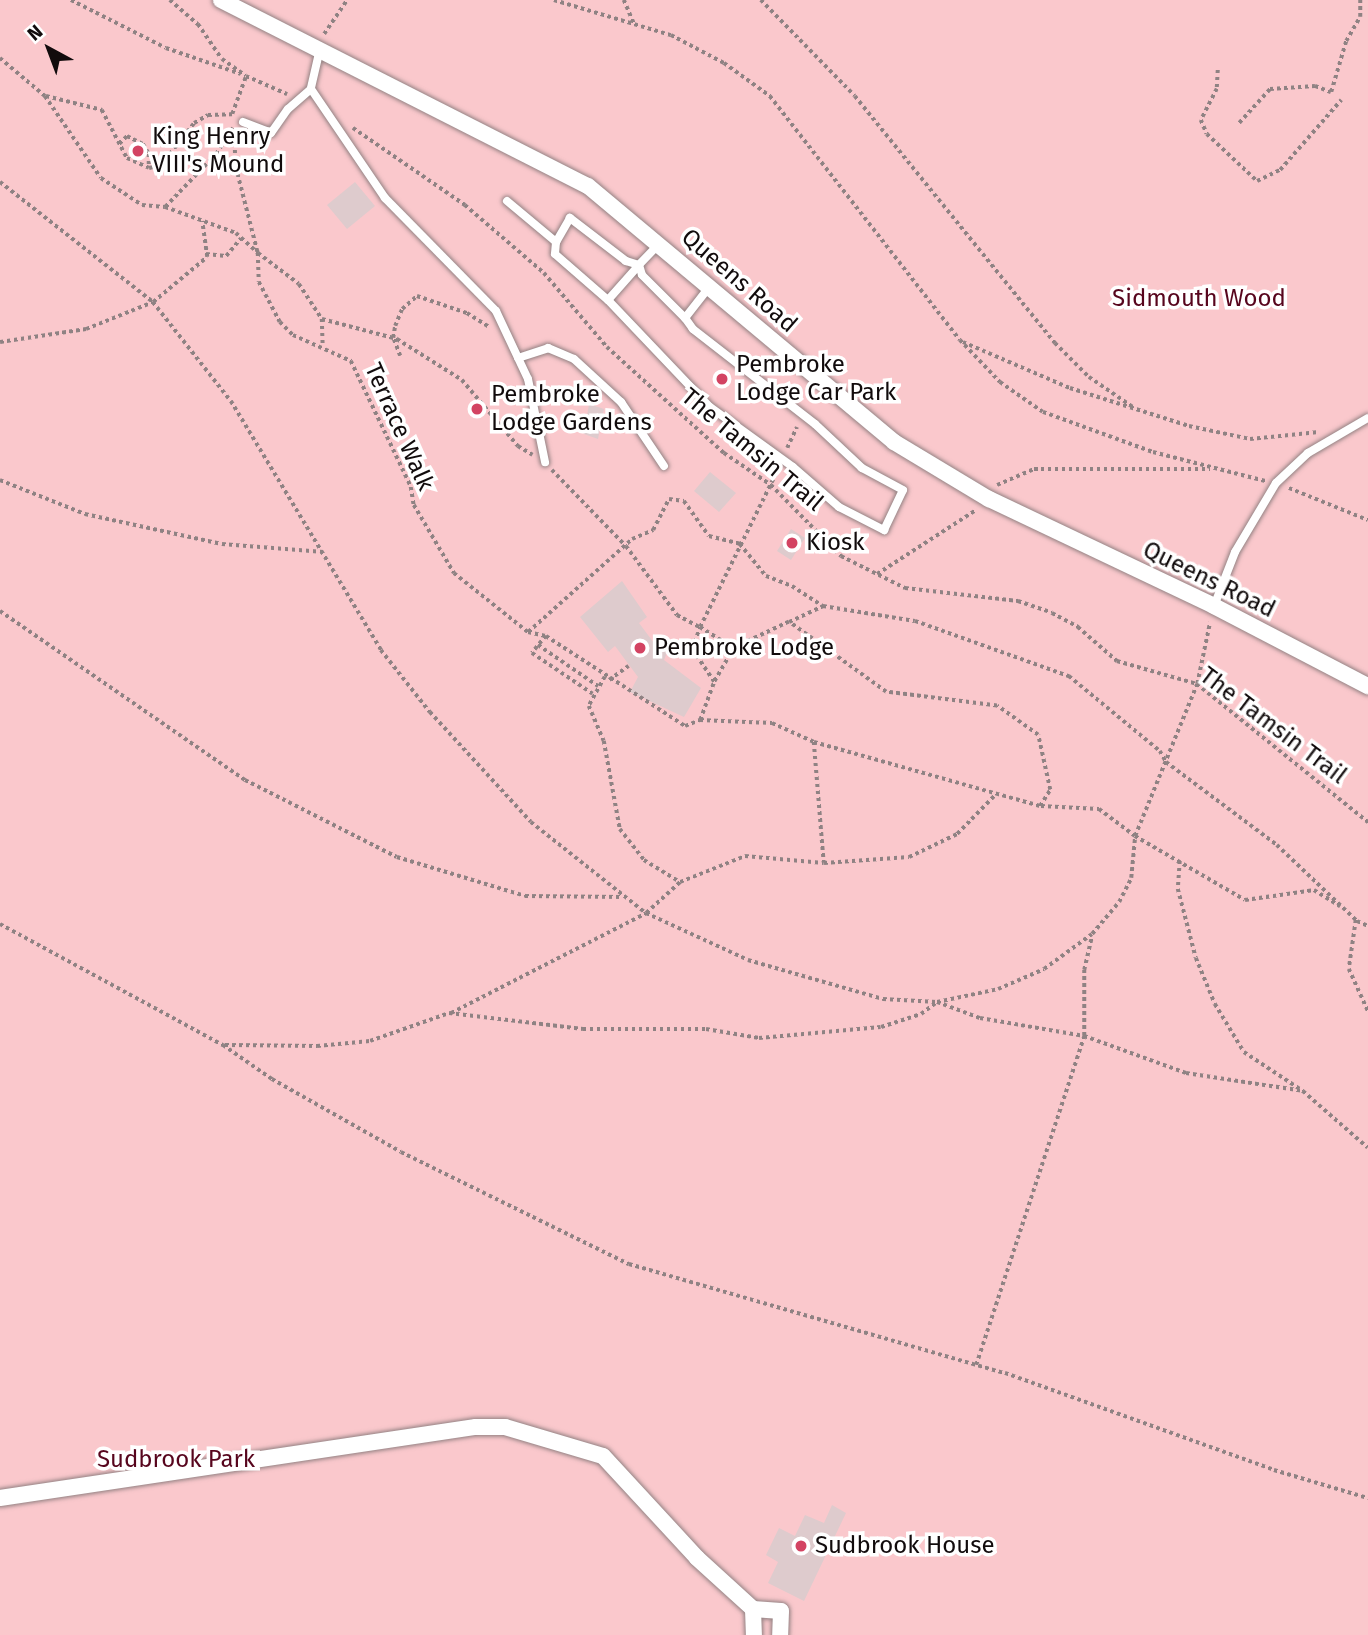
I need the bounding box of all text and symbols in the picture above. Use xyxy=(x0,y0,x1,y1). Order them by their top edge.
north arrow xyxy=(14,14,84,84)
text: N xyxy=(23,20,47,46)
place label: King Henry VIII's Mound xyxy=(152,123,284,179)
marker: King Henry VIII's Mound xyxy=(130,143,146,159)
street label: Queens Road xyxy=(675,223,803,339)
park label: Sidmouth Wood xyxy=(1112,285,1286,313)
place label: Pembroke Lodge Car Park xyxy=(736,351,896,407)
street label: Terrace Walk xyxy=(358,359,440,495)
marker: Pembroke Lodge Car Park xyxy=(714,371,730,387)
place label: Pembroke Lodge Gardens xyxy=(491,381,652,437)
street label: The Tamsin Trail xyxy=(675,382,829,518)
marker: Pembroke Lodge Gardens xyxy=(469,401,485,417)
place label: Kiosk xyxy=(806,529,864,557)
marker: Kiosk xyxy=(784,535,800,551)
street label: Queens Road xyxy=(1138,536,1280,624)
place label: Pembroke Lodge xyxy=(654,634,834,662)
marker: Pembroke Lodge xyxy=(632,640,648,656)
street label: The Tamsin Trail xyxy=(1194,662,1352,790)
park label: Sudbrook Park xyxy=(97,1446,255,1474)
place label: Sudbrook House xyxy=(815,1532,994,1560)
marker: Sudbrook House xyxy=(793,1538,809,1554)

